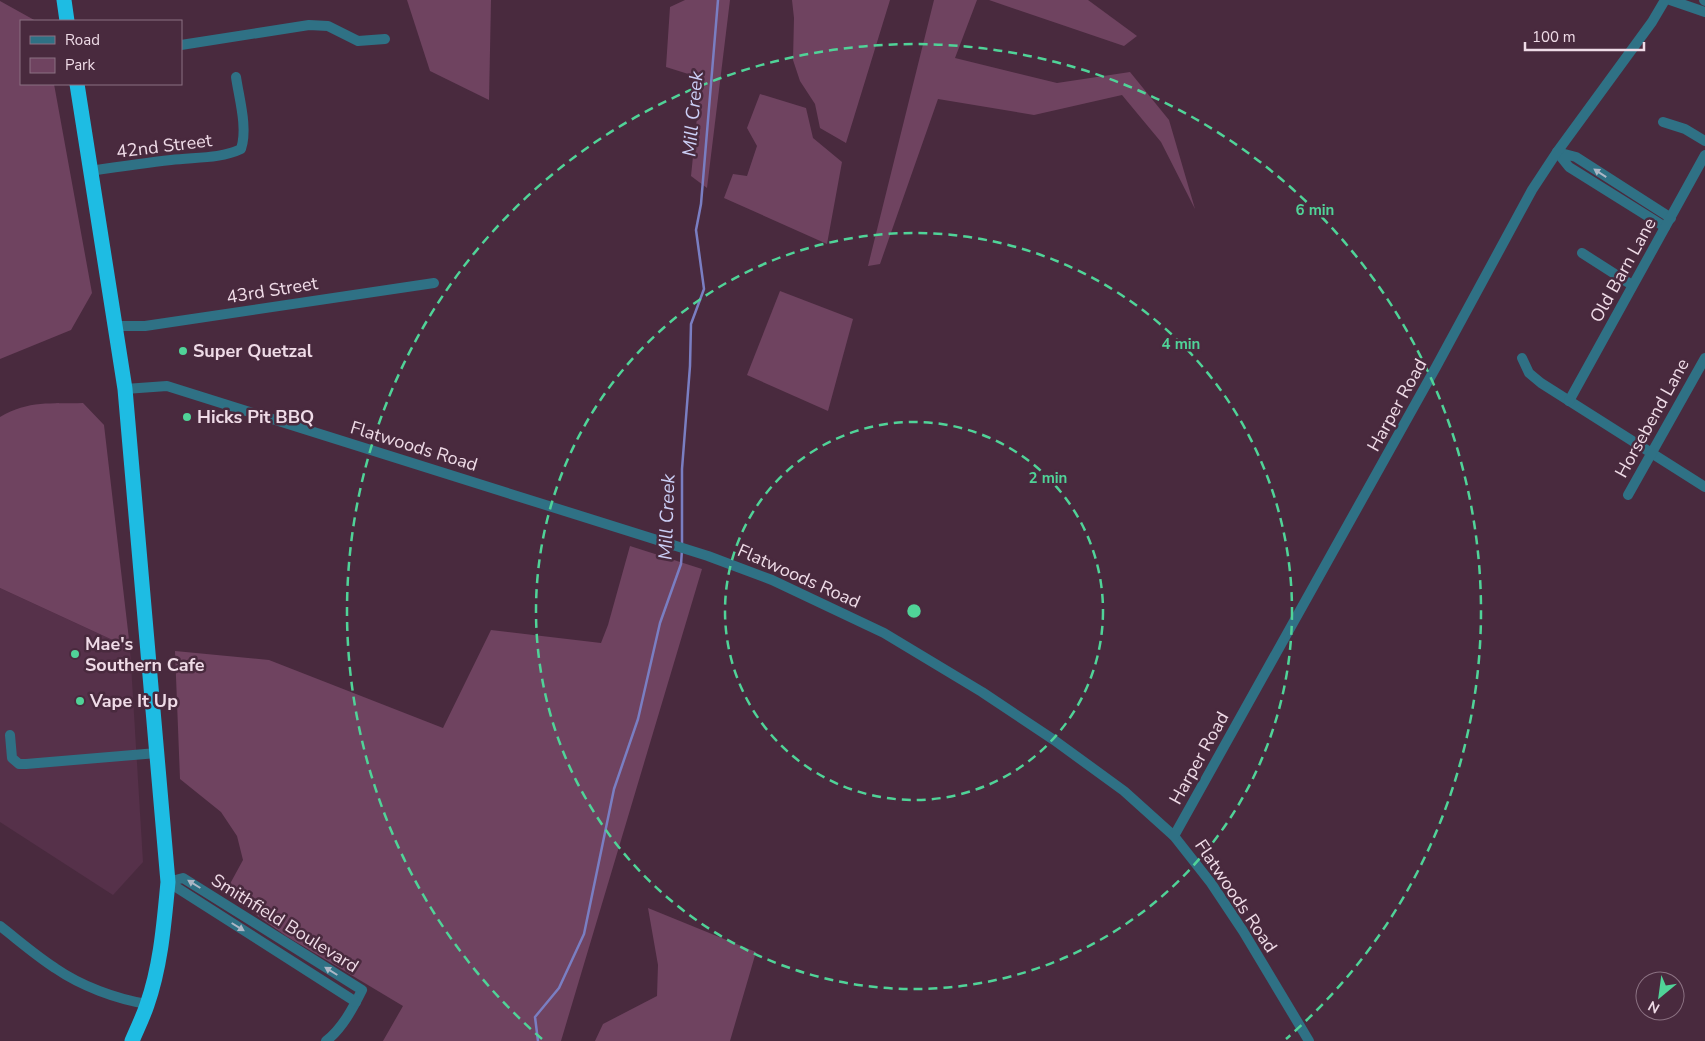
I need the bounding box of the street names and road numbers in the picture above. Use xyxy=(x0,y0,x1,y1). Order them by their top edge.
street label: 42nd Street xyxy=(115,128,214,164)
street label: Old Barn Lane xyxy=(1584,213,1662,327)
street label: 43rd Street xyxy=(225,271,320,309)
street label: Harper Road xyxy=(1362,354,1432,456)
street label: Horsebend Lane xyxy=(1609,354,1695,482)
street label: Flatwoods Road xyxy=(347,415,481,477)
street label: Flatwoods Road xyxy=(734,538,864,614)
street label: Harper Road xyxy=(1164,707,1234,809)
street label: Flatwoods Road xyxy=(1189,835,1283,957)
street label: Smithfield Boulevard xyxy=(207,868,363,978)

